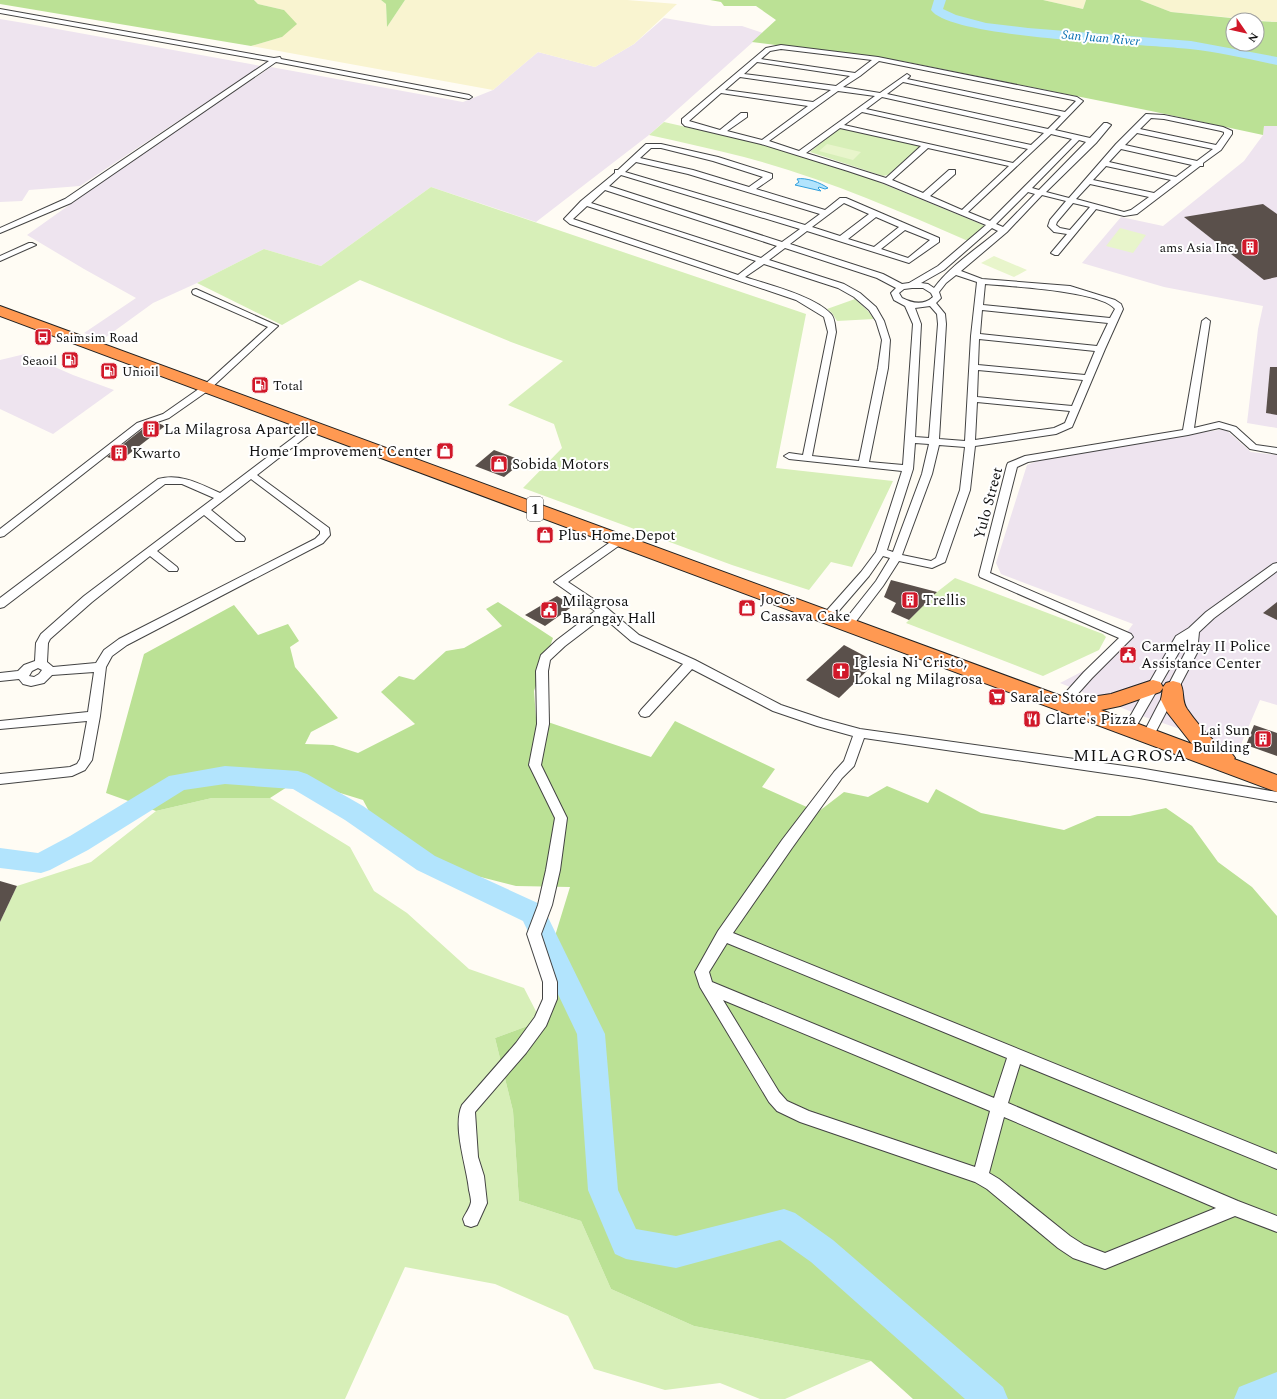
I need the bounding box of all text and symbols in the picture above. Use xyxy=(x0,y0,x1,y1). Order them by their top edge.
north arrow xyxy=(1225,12,1265,52)
water label: San Juan River xyxy=(1061,25,1141,51)
text: N xyxy=(1243,29,1262,46)
building icon: ams Asia Inc. xyxy=(1240,237,1260,257)
place label: ams Asia Inc. xyxy=(1160,238,1237,258)
bus stop icon: Saimsim Road xyxy=(33,327,53,347)
place label: Saimsim Road xyxy=(56,328,138,348)
fuel station icon: Seaoil xyxy=(60,350,80,370)
place label: Seaoil xyxy=(22,351,57,371)
fuel station icon: Unioil xyxy=(99,361,119,381)
place label: Unioil xyxy=(122,362,159,382)
fuel station icon: Total xyxy=(250,375,270,395)
place label: Total xyxy=(273,376,303,396)
place label: La Milagrosa Apartelle xyxy=(164,418,317,441)
building icon: La Milagrosa Apartelle xyxy=(141,419,161,439)
place label: Home Improvement Center xyxy=(249,440,432,463)
shop icon: Home Improvement Center xyxy=(435,441,455,461)
place label: Kwarto xyxy=(132,442,180,465)
building icon: Kwarto xyxy=(109,443,129,463)
place label: Sobida Motors xyxy=(512,453,609,476)
shop icon: Sobida Motors xyxy=(489,454,509,474)
street label: Yulo Street xyxy=(968,464,1009,542)
road number: 1 xyxy=(527,497,543,521)
place label: Plus Home Depot xyxy=(558,524,676,547)
shop icon: Plus Home Depot xyxy=(535,525,555,545)
place label: Jocos Cassava Cake xyxy=(760,588,850,628)
place label: Trellis xyxy=(923,589,966,612)
place label: Milagrosa Barangay Hall xyxy=(562,590,656,630)
building icon: Trellis xyxy=(900,590,920,610)
shop icon: Jocos Cassava Cake xyxy=(737,598,757,618)
public building icon: Milagrosa Barangay Hall xyxy=(539,600,559,620)
place label: Carmelray II Police Assistance Center xyxy=(1141,635,1270,675)
public building icon: Carmelray II Police Assistance Center xyxy=(1118,645,1138,665)
place label: Iglesia Ni Cristo, Lokal ng Milagrosa xyxy=(854,651,983,691)
church icon: Iglesia Ni Cristo, Lokal ng Milagrosa xyxy=(831,661,851,681)
place label: Saralee Store xyxy=(1010,686,1096,709)
supermarket icon: Saralee Store xyxy=(987,687,1007,707)
place label: Clarte's Pizza xyxy=(1045,708,1137,731)
restaurant icon: Clarte's Pizza xyxy=(1022,709,1042,729)
place label: Lai Sun Building xyxy=(1193,719,1250,759)
building icon: Lai Sun Building xyxy=(1253,729,1273,749)
district label: MILAGROSA xyxy=(1073,743,1187,769)

